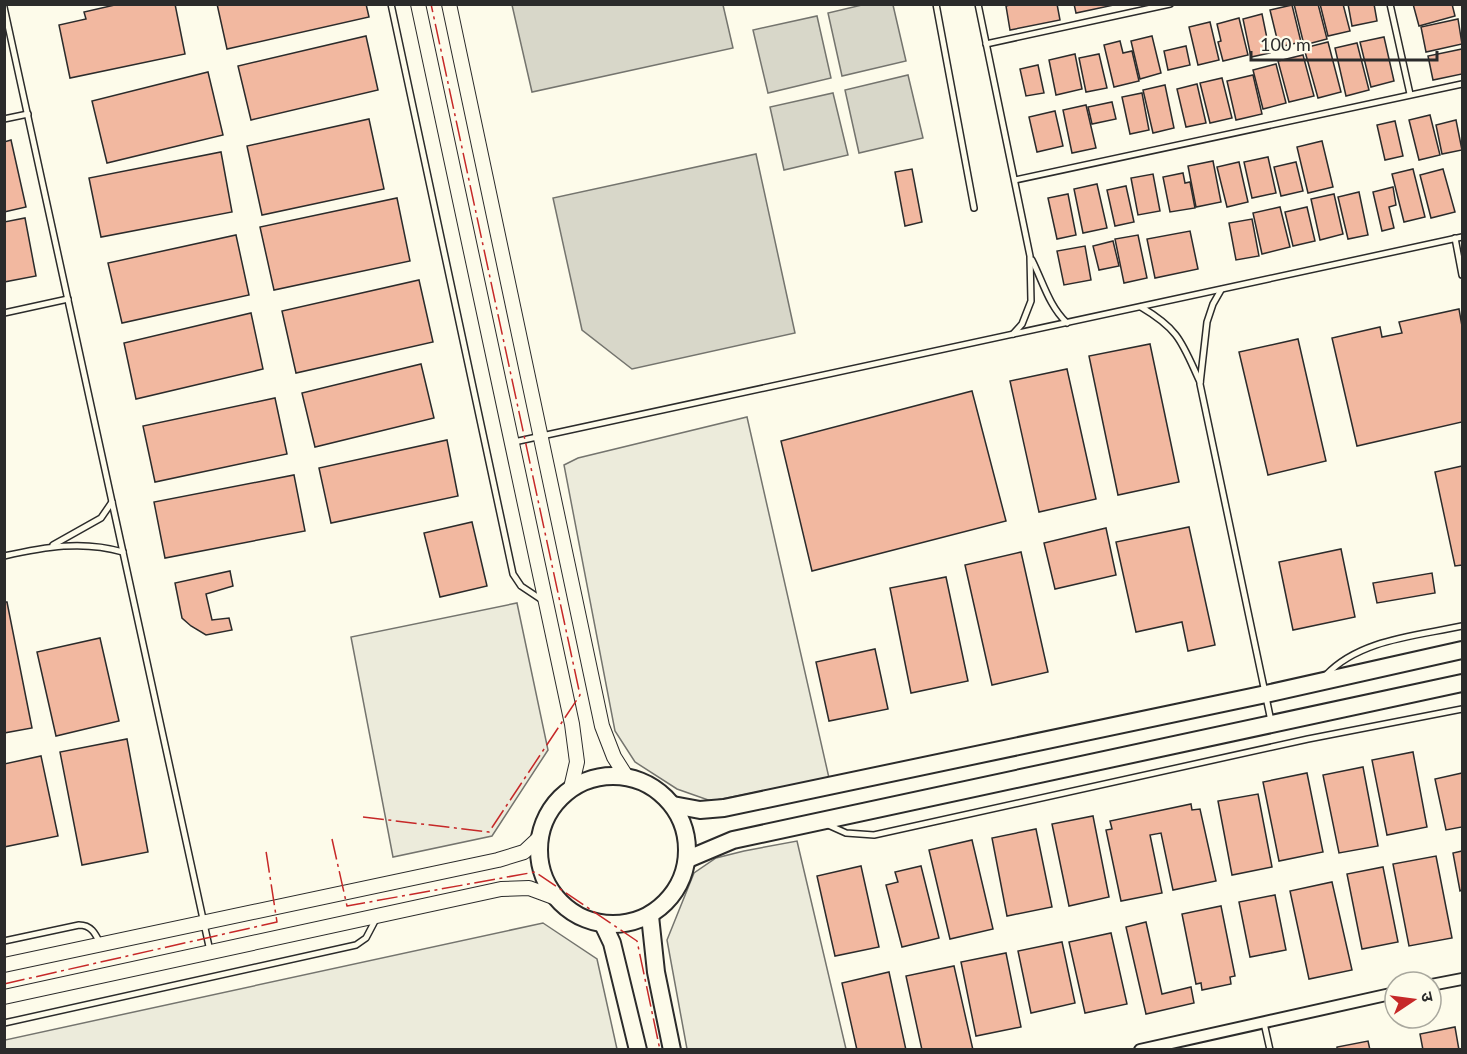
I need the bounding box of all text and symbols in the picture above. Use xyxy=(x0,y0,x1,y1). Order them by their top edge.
scale bar xyxy=(1251,24,1437,62)
text: 100 m xyxy=(1260,33,1311,55)
north arrow xyxy=(1383,970,1443,1030)
text: उ xyxy=(1418,990,1439,1004)

